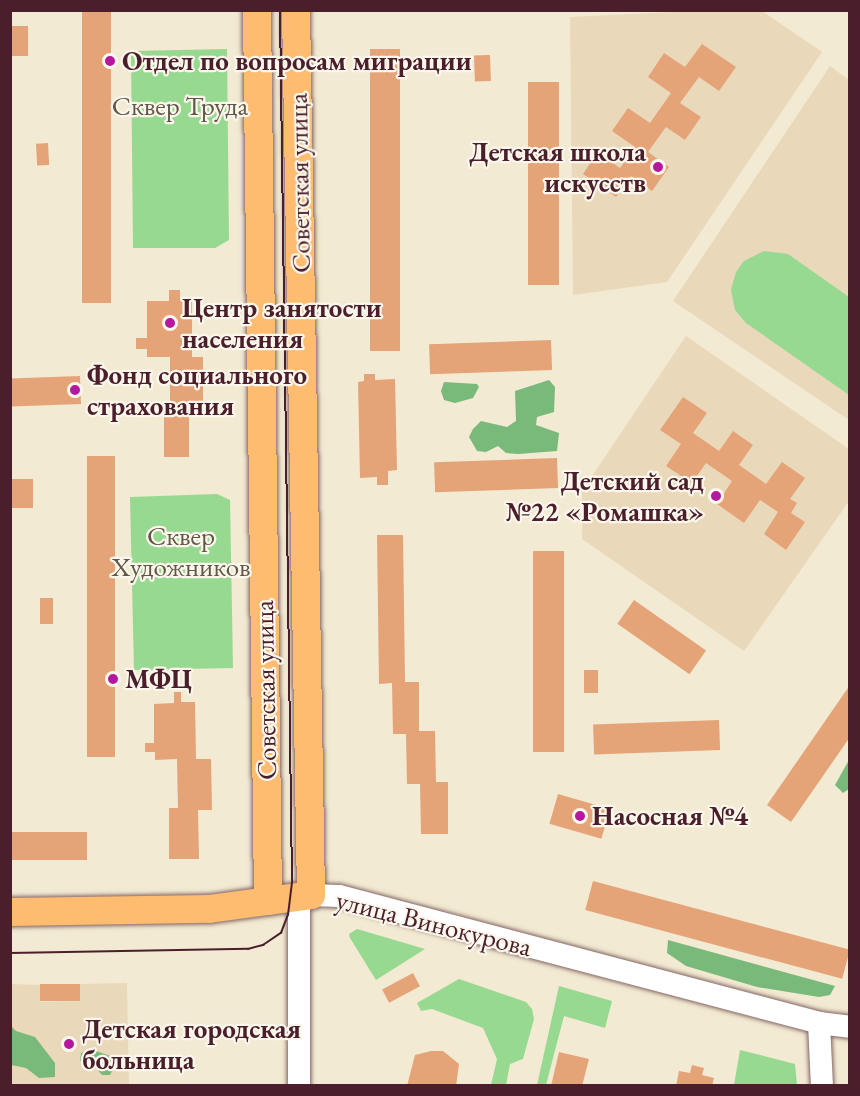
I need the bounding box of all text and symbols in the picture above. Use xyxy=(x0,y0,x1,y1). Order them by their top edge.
place label: Отдел по вопросам миграции xyxy=(122,45,472,77)
marker: Отдел по вопросам миграции xyxy=(103,54,117,68)
park label: Сквер Труда xyxy=(112,90,248,122)
street label: Советская улица xyxy=(281,93,317,273)
place label: Детская школа искусств xyxy=(469,135,646,198)
marker: Детская школа искусств xyxy=(651,160,665,174)
place label: Центр занятости населения xyxy=(182,291,381,354)
marker: Центр занятости населения xyxy=(163,316,177,330)
place label: Фонд социального страхования xyxy=(87,358,307,421)
marker: Фонд социального страхования xyxy=(68,383,82,397)
place label: Детский сад №22 «Ромашка» xyxy=(506,464,704,527)
marker: Детский сад №22 «Ромашка» xyxy=(709,489,723,503)
park label: Сквер Художников xyxy=(111,519,251,582)
street label: Советская улица xyxy=(247,600,283,780)
place label: МФЦ xyxy=(125,663,192,695)
marker: МФЦ xyxy=(106,672,120,686)
place label: Насосная №4 xyxy=(592,800,748,832)
marker: Насосная №4 xyxy=(573,809,587,823)
street label: улица Винокурова xyxy=(333,883,535,963)
place label: Детская городская больница xyxy=(82,1012,301,1075)
marker: Детская городская больница xyxy=(60,1035,78,1053)

